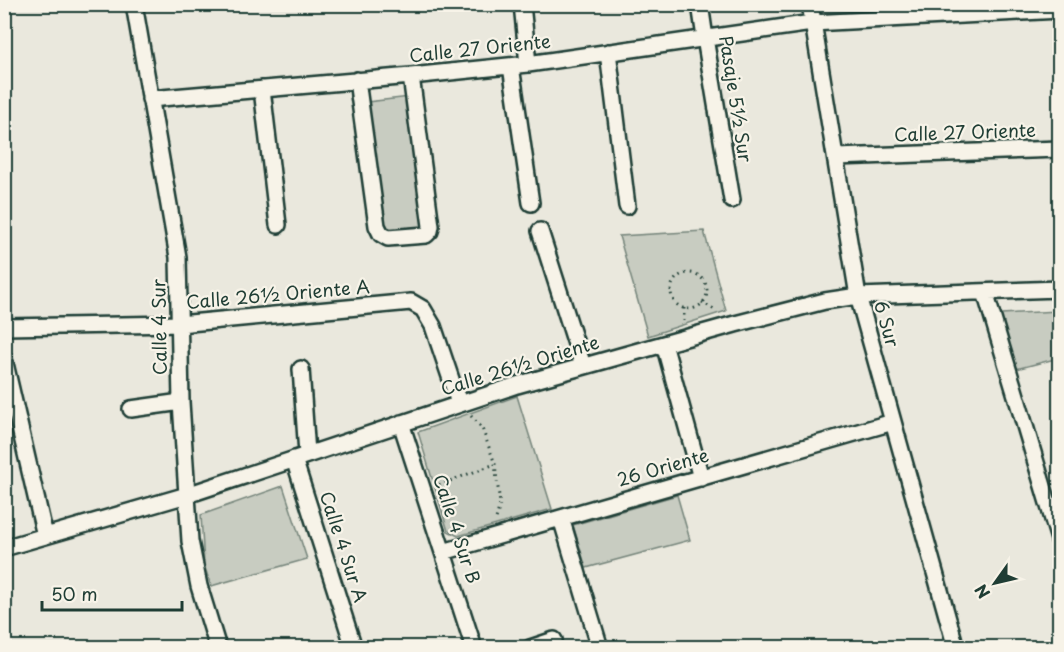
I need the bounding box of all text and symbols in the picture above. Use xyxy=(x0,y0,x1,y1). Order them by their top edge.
street label: Calle 27 Oriente xyxy=(408,27,552,68)
street label: Pasaje 5½ Sur xyxy=(713,34,760,165)
street label: Calle 27 Oriente xyxy=(894,116,1037,147)
street label: Calle 26½ Oriente A xyxy=(185,272,371,315)
street label: Calle 4 Sur xyxy=(144,278,173,375)
street label: 6 Sur xyxy=(868,297,907,350)
street label: Calle 26½ Oriente xyxy=(437,328,602,402)
street label: 26 Oriente xyxy=(614,441,712,493)
street label: Calle 4 Sur B xyxy=(427,470,488,587)
street label: Calle 4 Sur A xyxy=(314,488,375,606)
north arrow xyxy=(965,553,1025,613)
scale bar xyxy=(42,574,182,612)
text: 50 m xyxy=(51,580,98,607)
text: N xyxy=(968,580,995,604)

